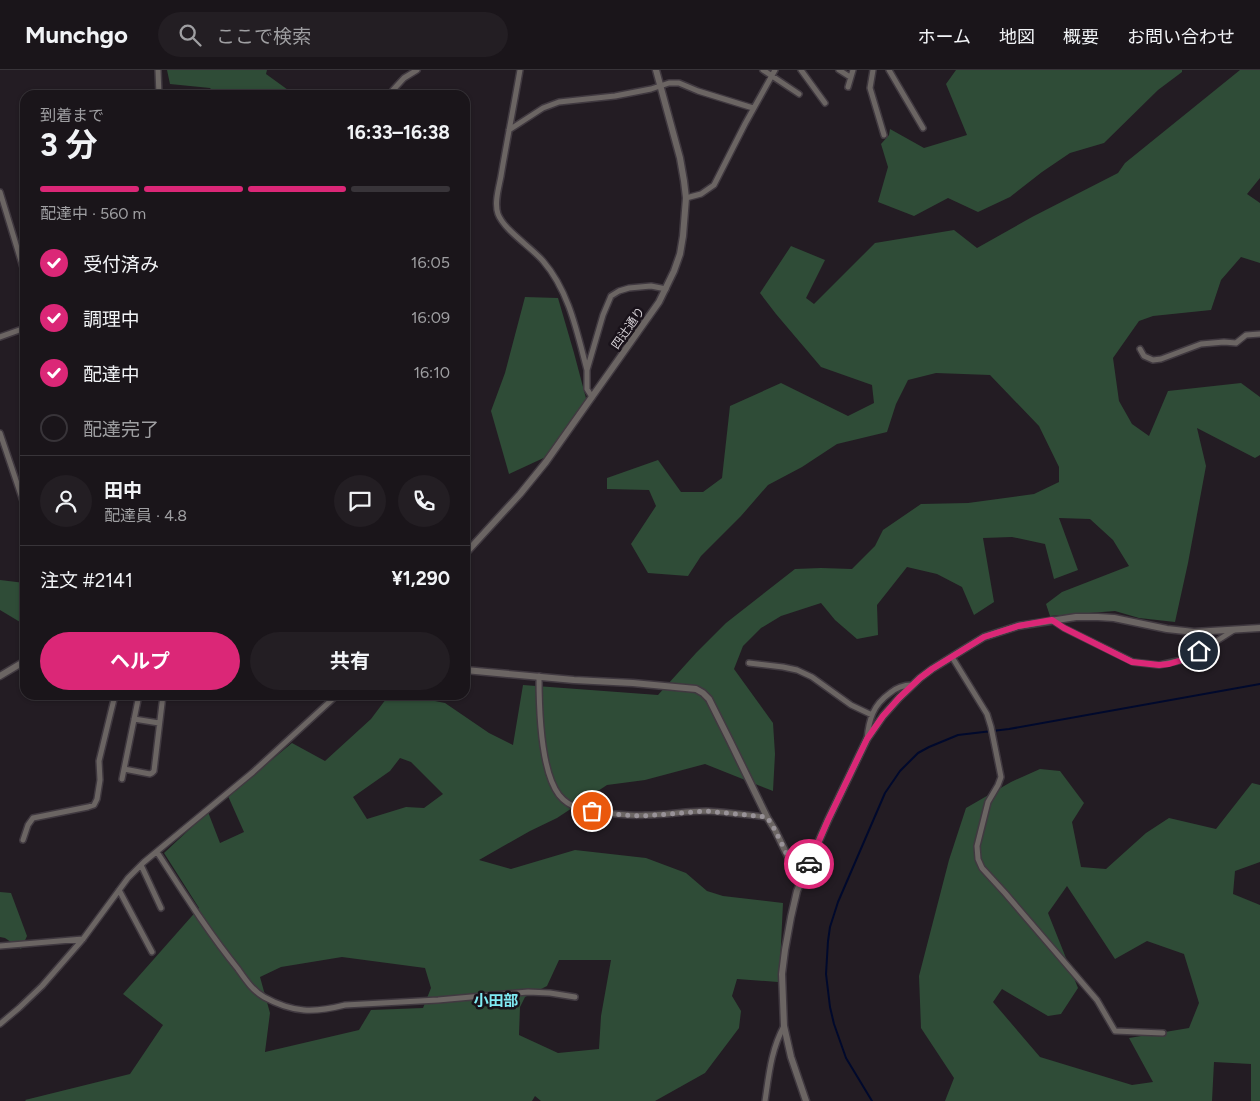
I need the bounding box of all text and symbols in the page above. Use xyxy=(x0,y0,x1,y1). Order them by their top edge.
search box xyxy=(158,12,508,57)
text: Munchgo xyxy=(25,20,128,49)
icon: search xyxy=(176,21,204,49)
text: ここで検索 xyxy=(216,25,311,48)
text: ホーム xyxy=(918,26,971,48)
text: 地図 xyxy=(999,26,1035,48)
text: 概要 xyxy=(1063,26,1099,48)
text: お問い合わせ xyxy=(1127,26,1235,48)
text: 到着まで xyxy=(40,106,104,125)
text: 16:33–16:38 xyxy=(347,121,450,144)
text: 3 分 xyxy=(40,126,97,164)
text: 配達中 · 560 m xyxy=(40,204,146,223)
icon: check xyxy=(40,249,68,277)
text: 受付済み xyxy=(83,253,159,276)
text: 16:05 xyxy=(411,253,450,272)
icon: check xyxy=(40,304,68,332)
street label: 四辻通り xyxy=(608,304,648,352)
text: 調理中 xyxy=(83,308,140,331)
text: 16:09 xyxy=(411,308,450,327)
icon: check xyxy=(40,359,68,387)
text: 配達中 xyxy=(83,363,140,386)
text: 16:10 xyxy=(413,363,450,382)
text: 配達完了 xyxy=(83,418,159,441)
button: person xyxy=(40,475,92,527)
button: chat xyxy=(334,475,386,527)
button: phone xyxy=(398,475,450,527)
text: 田中 xyxy=(104,479,142,502)
text: 配達員 · 4.8 xyxy=(104,506,187,525)
text: ¥1,290 xyxy=(391,567,450,590)
text: 注文 #2141 xyxy=(40,569,133,592)
pin xyxy=(1178,630,1220,672)
button: ヘルプ xyxy=(40,632,240,690)
button: 共有 xyxy=(250,632,450,690)
icon: home xyxy=(1185,637,1213,665)
pin xyxy=(571,790,613,832)
icon: bag xyxy=(578,797,606,825)
courier xyxy=(784,839,834,889)
icon: car xyxy=(795,850,823,878)
district label: 小田部 xyxy=(473,992,519,1010)

